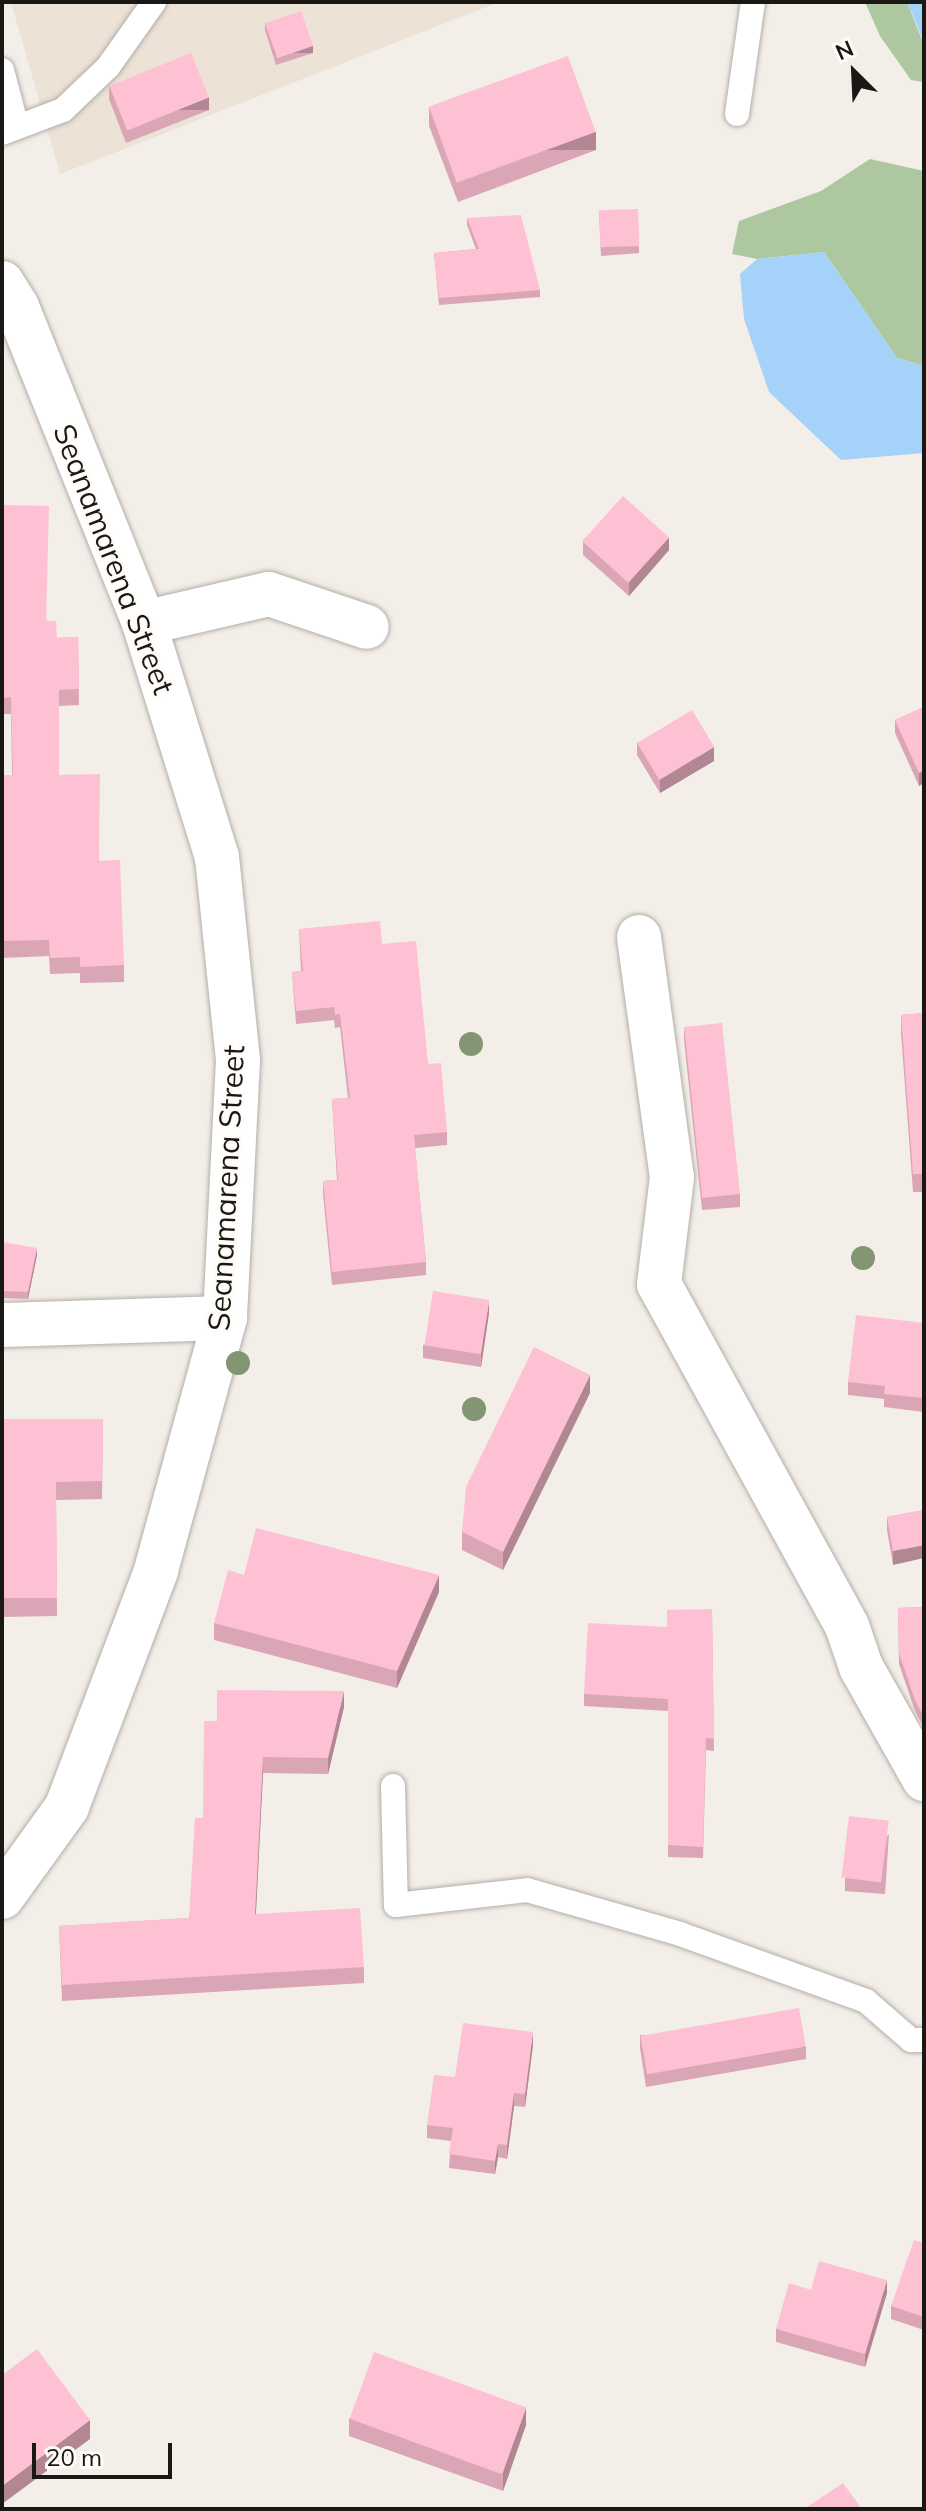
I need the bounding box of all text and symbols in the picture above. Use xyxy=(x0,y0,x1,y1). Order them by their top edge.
north arrow xyxy=(814,32,894,112)
text: N xyxy=(831,34,858,66)
street label: Seanamarena Street xyxy=(46,419,182,699)
street label: Seanamarena Street xyxy=(201,1044,251,1332)
scale bar xyxy=(36,2427,176,2477)
text: 20 m xyxy=(46,2442,102,2472)

